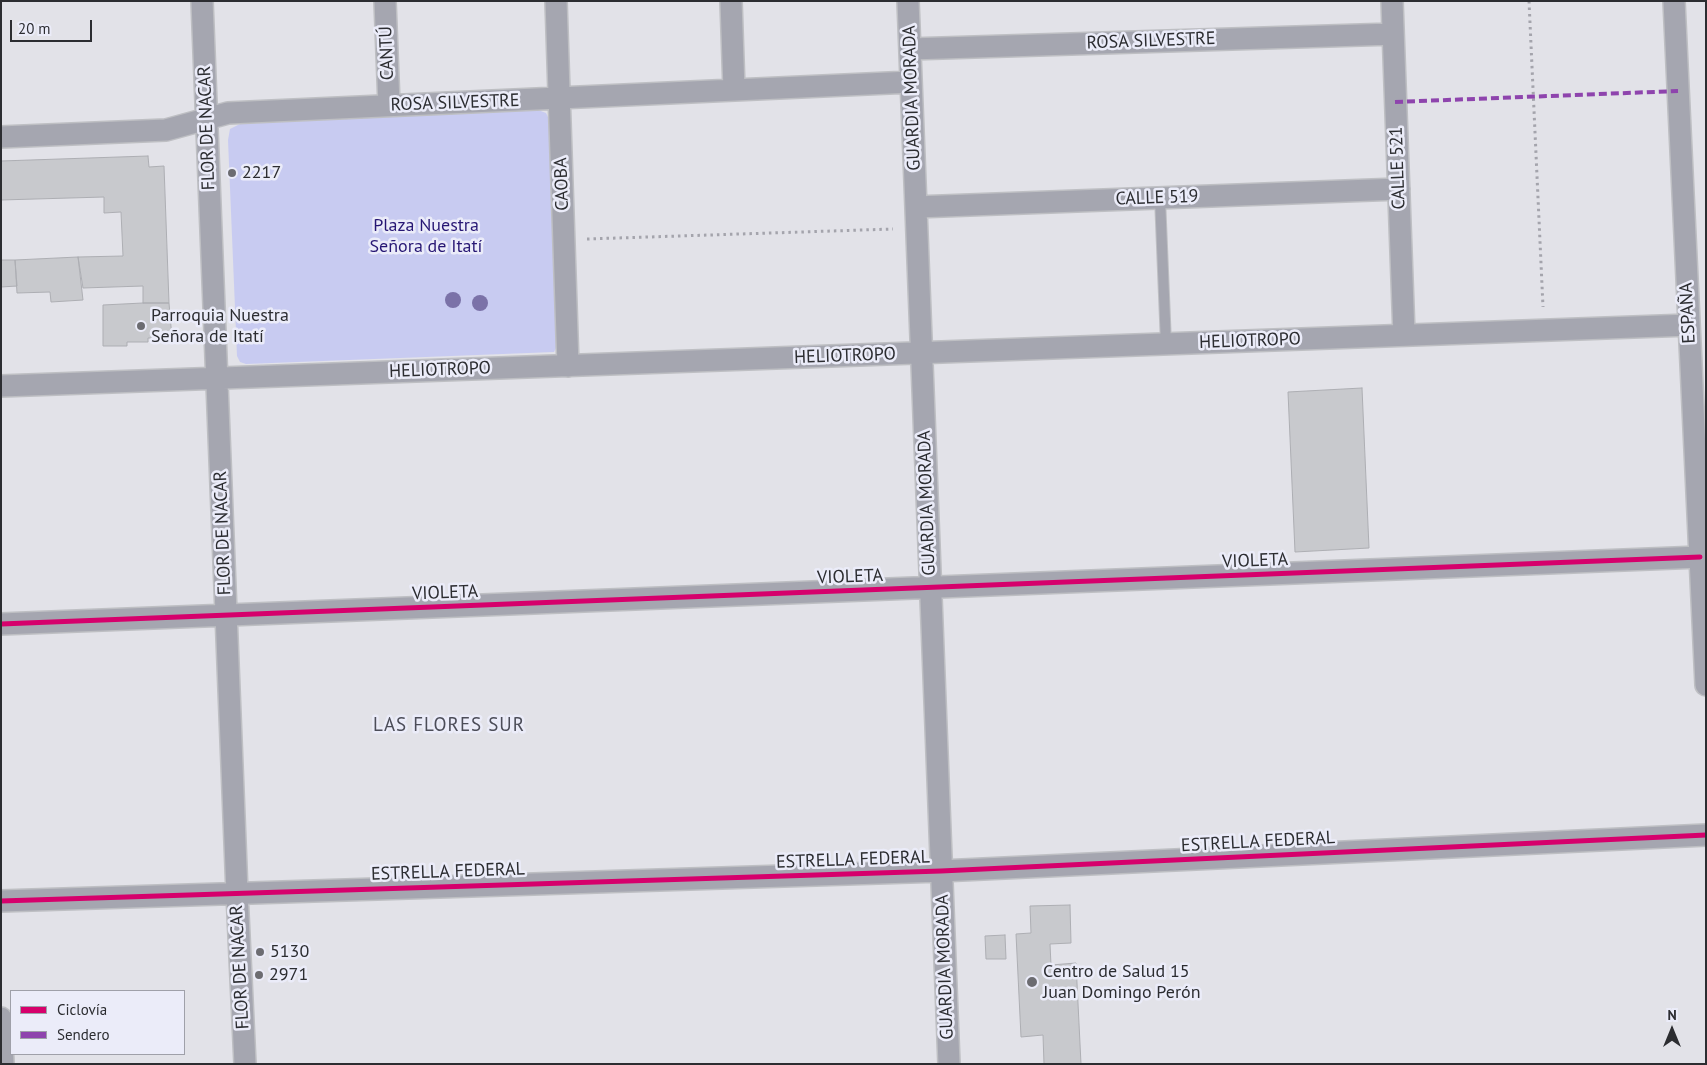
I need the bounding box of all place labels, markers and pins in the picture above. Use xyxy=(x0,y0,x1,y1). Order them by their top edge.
place label: 2217 xyxy=(242,162,281,184)
marker: 2217 xyxy=(226,167,238,179)
place label: Parroquia Nuestra Señora de Itatí xyxy=(151,305,289,348)
marker: Parroquia Nuestra Señora de Itatí xyxy=(135,320,147,332)
place label: 5130 xyxy=(270,941,309,963)
marker: 5130 xyxy=(254,946,266,958)
place label: Centro de Salud 15 Juan Domingo Perón xyxy=(1043,961,1201,1004)
place label: 2971 xyxy=(269,964,308,986)
marker: 2971 xyxy=(253,969,265,981)
marker: Centro de Salud 15 Juan Domingo Perón xyxy=(1025,975,1039,989)

